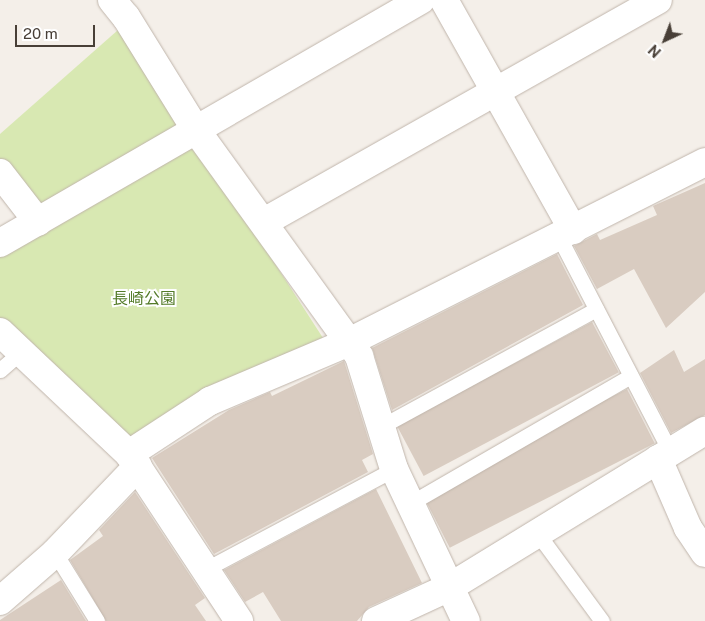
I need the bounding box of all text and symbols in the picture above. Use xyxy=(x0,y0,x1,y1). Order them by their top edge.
scale bar xyxy=(18,15,98,47)
north arrow xyxy=(640,15,690,65)
text: 20 m xyxy=(23,25,58,42)
text: N xyxy=(645,41,664,61)
park label: 長崎公園 xyxy=(112,289,176,309)

